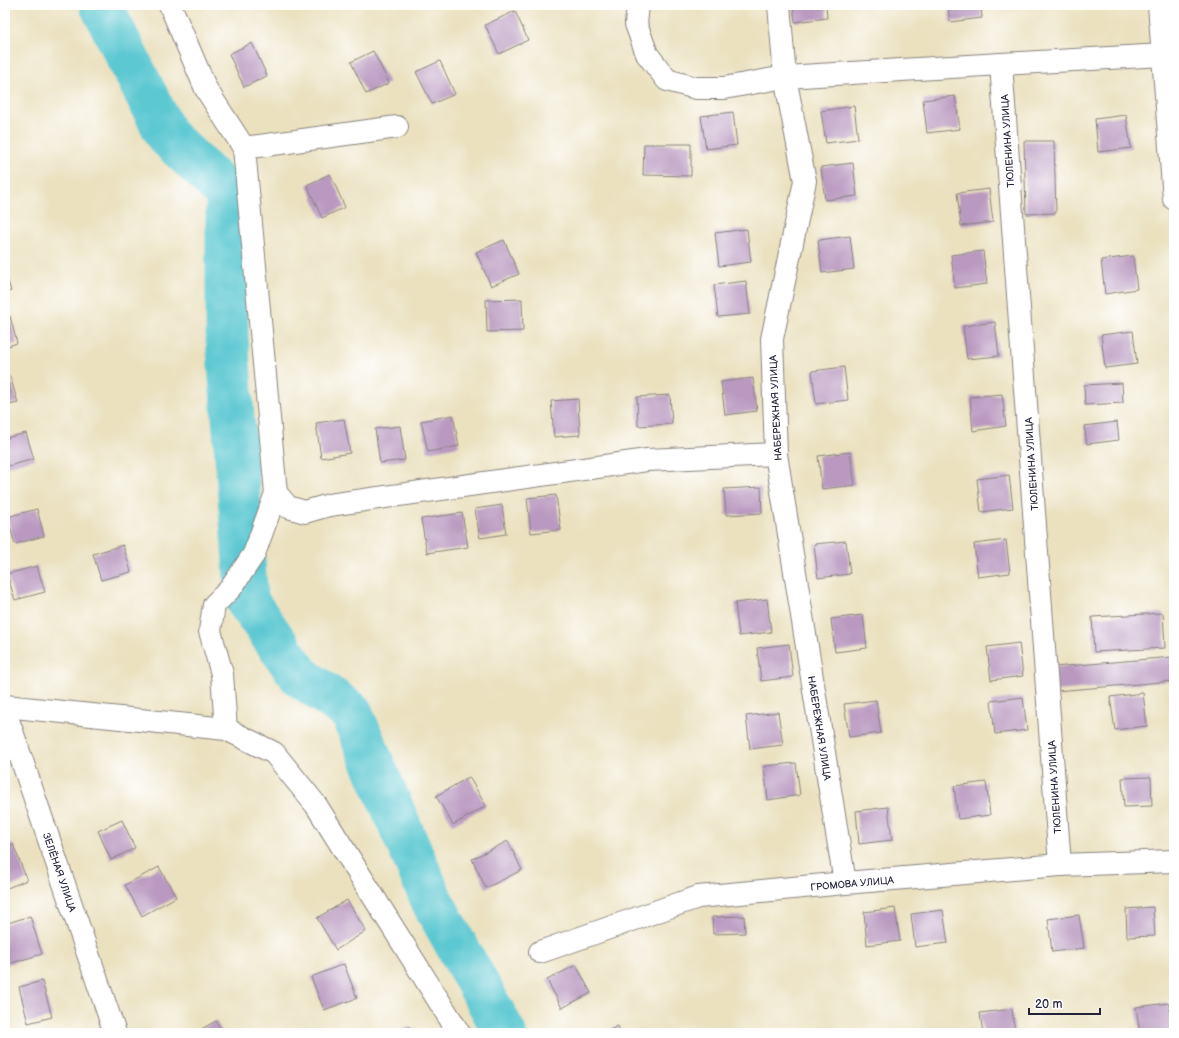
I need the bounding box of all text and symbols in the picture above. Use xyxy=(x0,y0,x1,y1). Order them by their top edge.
street label: ТЮЛЕНИНА УЛИЦА xyxy=(999,93,1017,188)
street label: НАБЕРЕЖНАЯ УЛИЦА xyxy=(767,354,785,461)
street label: ТЮЛЕНИНА УЛИЦА xyxy=(1023,416,1041,511)
street label: НАБЕРЕЖНАЯ УЛИЦА xyxy=(805,675,833,782)
street label: ТЮЛЕНИНА УЛИЦА xyxy=(1046,739,1064,834)
street label: ЗЕЛЁНАЯ УЛИЦА xyxy=(40,831,78,914)
street label: ГРОМОВА УЛИЦА xyxy=(810,874,895,894)
scale bar xyxy=(1029,990,1100,1016)
text: 20 m xyxy=(1035,997,1062,1012)

